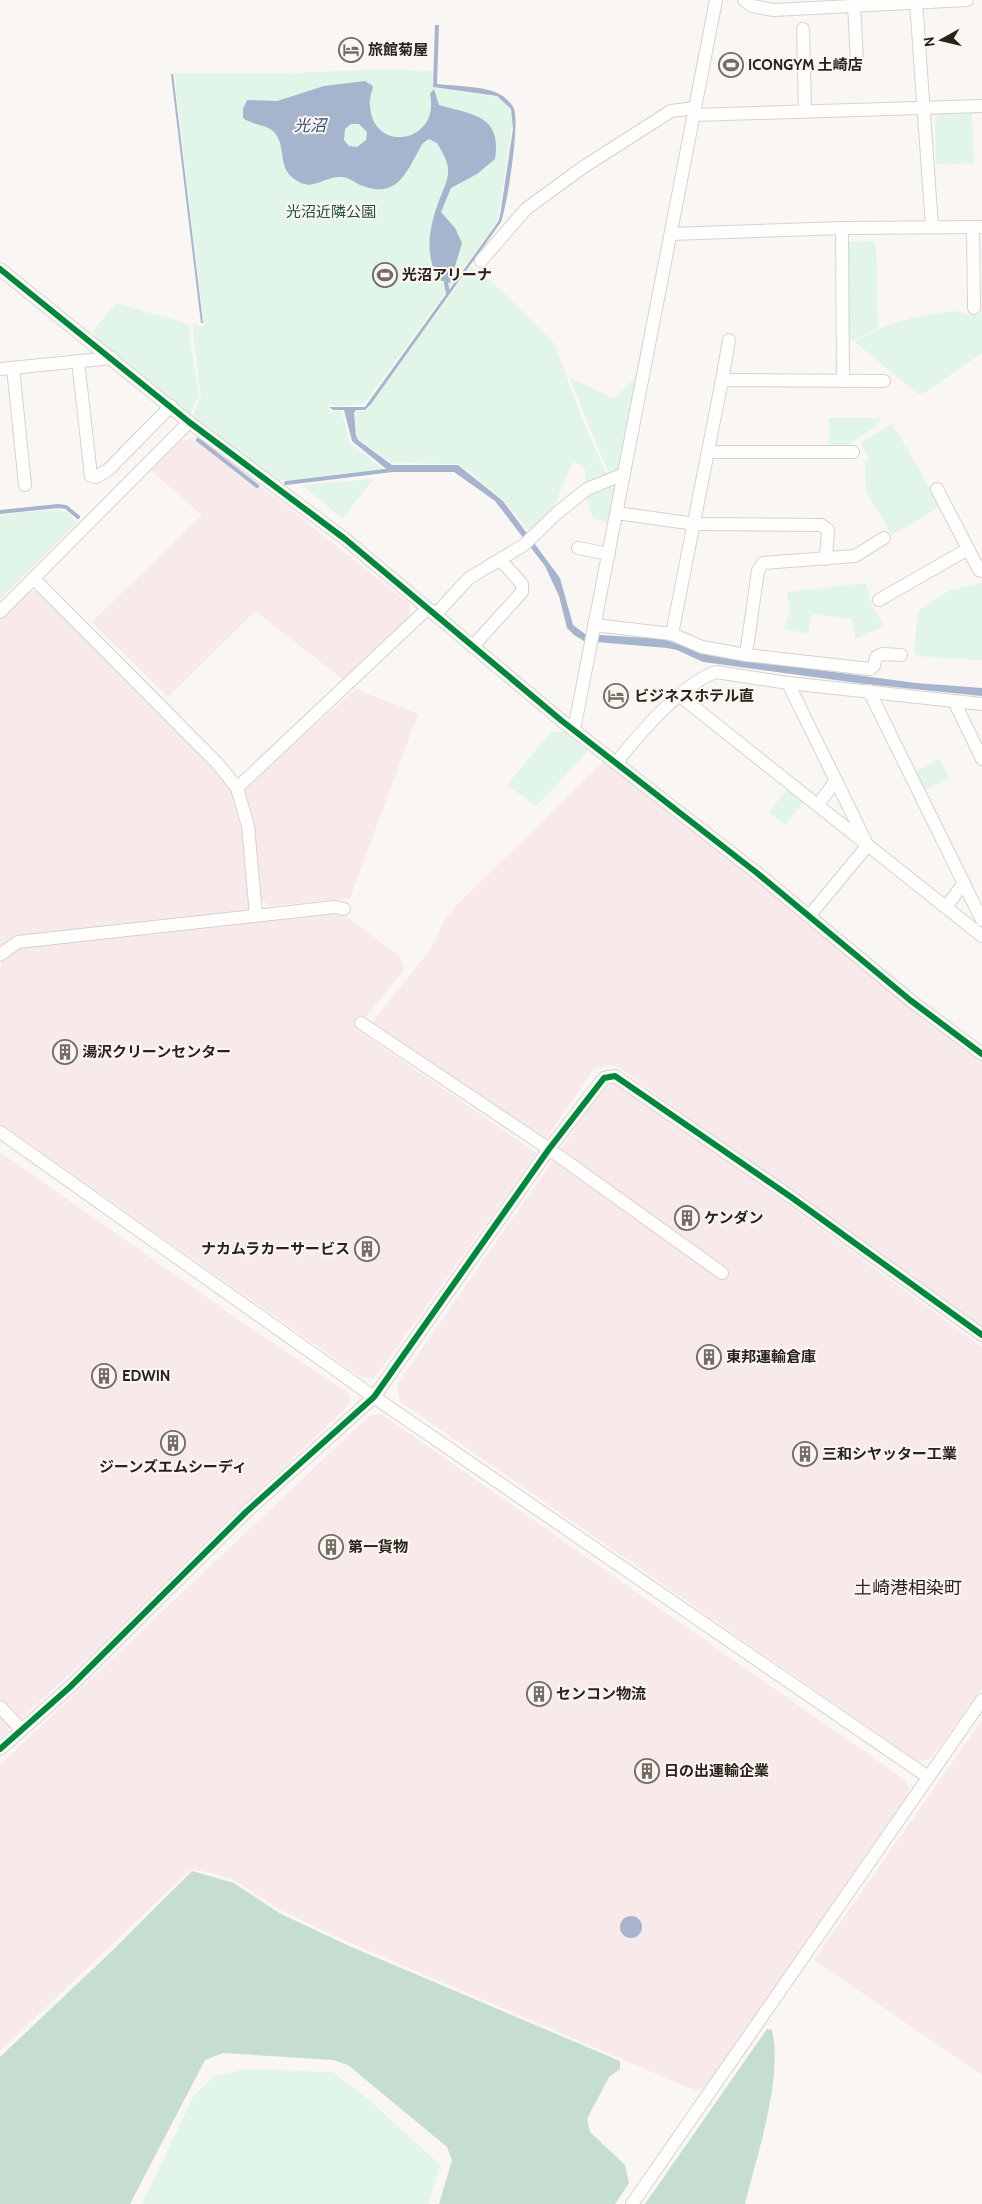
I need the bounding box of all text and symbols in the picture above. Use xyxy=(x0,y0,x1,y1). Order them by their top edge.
north arrow xyxy=(917,15,967,65)
text: N xyxy=(920,36,939,48)
hotel icon: 旅館菊屋 xyxy=(338,37,364,63)
place label: 旅館菊屋 xyxy=(368,41,428,59)
sports icon: ICONGYM 土崎店 xyxy=(718,52,744,78)
place label: ICONGYM 土崎店 xyxy=(748,56,863,74)
water label: 光沼 xyxy=(294,116,328,135)
park label: 光沼近隣公園 xyxy=(286,203,376,221)
sports icon: 光沼アリーナ xyxy=(372,262,398,288)
place label: 光沼アリーナ xyxy=(402,266,492,284)
hotel icon: ビジネスホテル直 xyxy=(603,683,629,709)
place label: ビジネスホテル直 xyxy=(634,687,754,705)
building icon: 湯沢クリーンセンター xyxy=(52,1039,78,1065)
place label: 湯沢クリーンセンター xyxy=(82,1043,231,1061)
building icon: ケンダン xyxy=(674,1205,700,1231)
place label: ケンダン xyxy=(704,1209,764,1227)
building icon: ナカムラカーサービス xyxy=(354,1236,380,1262)
place label: ナカムラカーサービス xyxy=(201,1240,350,1258)
building icon: 東邦運輸倉庫 xyxy=(696,1344,722,1370)
place label: 東邦運輸倉庫 xyxy=(726,1348,816,1366)
building icon: EDWIN xyxy=(91,1363,117,1389)
place label: EDWIN xyxy=(122,1367,170,1385)
building icon: ジーンズエムシーディ xyxy=(160,1430,186,1456)
building icon: 三和シヤッター工業 xyxy=(792,1441,818,1467)
place label: 三和シヤッター工業 xyxy=(822,1445,957,1463)
place label: ジーンズエムシーディ xyxy=(99,1458,247,1476)
building icon: 第一貨物 xyxy=(318,1534,344,1560)
place label: 第一貨物 xyxy=(348,1538,408,1556)
district label: 土崎港相染町 xyxy=(854,1577,962,1599)
building icon: センコン物流 xyxy=(526,1681,552,1707)
place label: センコン物流 xyxy=(556,1685,646,1703)
building icon: 日の出運輸企業 xyxy=(634,1758,660,1784)
place label: 日の出運輸企業 xyxy=(664,1762,769,1780)

